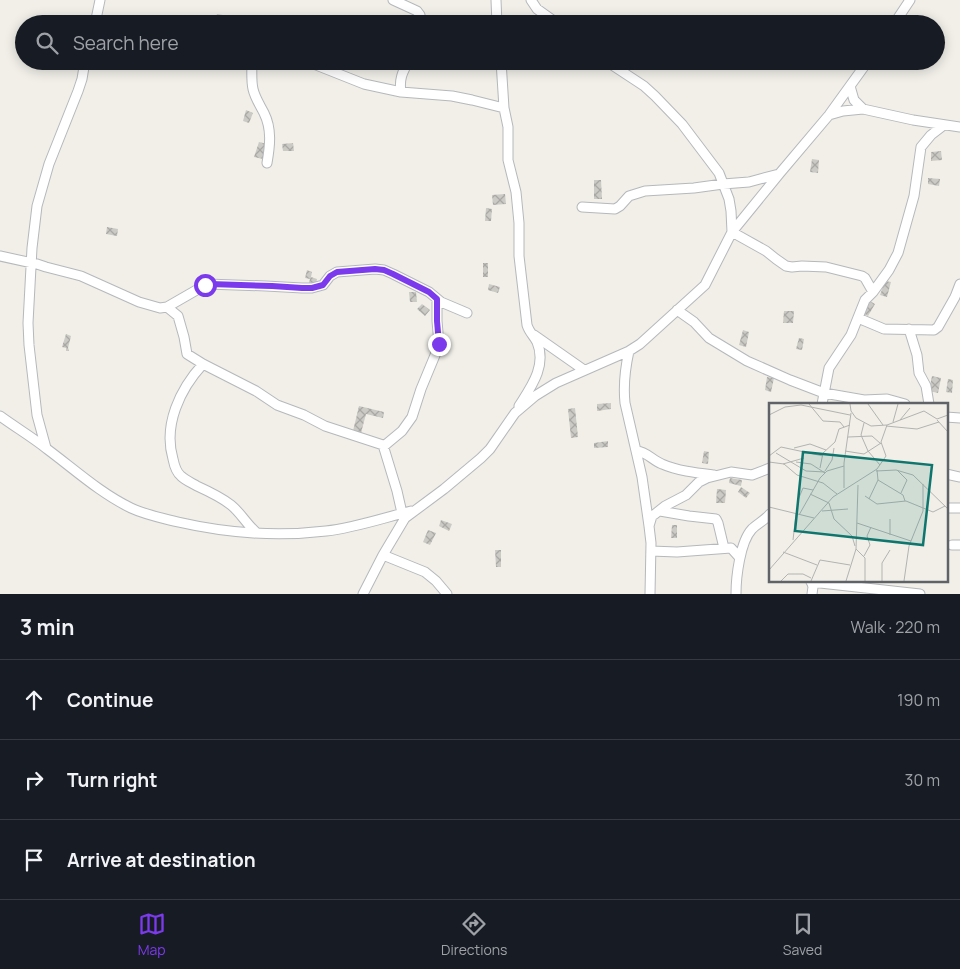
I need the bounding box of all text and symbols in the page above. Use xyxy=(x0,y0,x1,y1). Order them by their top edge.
search box xyxy=(15,15,945,70)
icon: search xyxy=(33,29,61,57)
text: Search here xyxy=(73,30,179,56)
route start xyxy=(194,274,217,297)
route end xyxy=(428,333,451,356)
inset map xyxy=(769,403,948,582)
text: 3 min xyxy=(20,613,74,641)
text: Walk · 220 m xyxy=(850,616,940,638)
icon: ahead xyxy=(20,686,48,714)
text: Continue xyxy=(67,687,153,713)
text: 190 m xyxy=(897,689,940,711)
icon: right xyxy=(20,766,48,794)
text: Turn right xyxy=(67,767,157,793)
text: 30 m xyxy=(905,769,940,791)
icon: arrive xyxy=(20,846,48,874)
text: Arrive at destination xyxy=(67,847,256,873)
tab: Map xyxy=(138,910,166,959)
tab: Directions xyxy=(441,910,507,959)
tab: Saved xyxy=(783,910,822,959)

